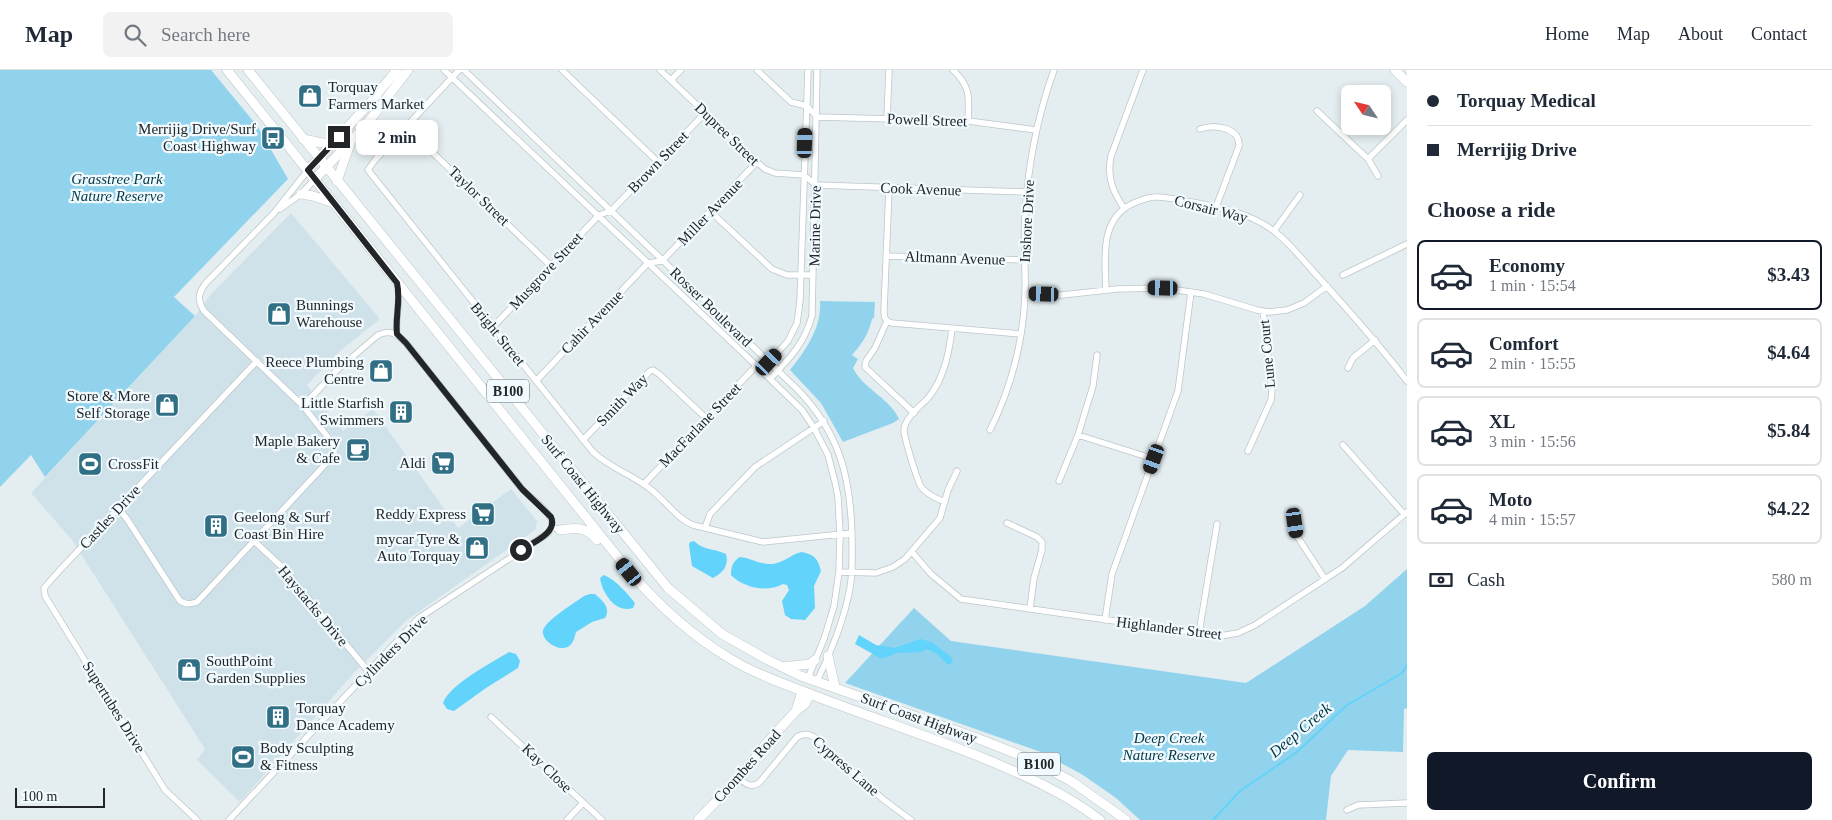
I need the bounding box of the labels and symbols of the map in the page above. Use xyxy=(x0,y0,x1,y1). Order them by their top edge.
place label: Torquay Farmers Market xyxy=(328,79,425,112)
shop icon: Torquay Farmers Market xyxy=(297,83,323,109)
north arrow xyxy=(1341,85,1391,135)
street label: Dupree Street xyxy=(692,99,763,169)
street label: Powell Street xyxy=(887,111,968,129)
callout: 2 min xyxy=(356,120,439,154)
place label: Merrijig Drive/Surf Coast Highway xyxy=(138,121,256,154)
bus stop icon: Merrijig Drive/Surf Coast Highway xyxy=(260,125,286,151)
route end xyxy=(328,126,350,148)
street label: Brown Street xyxy=(625,127,692,196)
car xyxy=(796,128,813,158)
street label: Taylor Street xyxy=(446,163,513,229)
park label: Grasstree Park Nature Reserve xyxy=(70,171,163,204)
street label: Miller Avenue xyxy=(674,175,746,248)
street label: Inshore Drive xyxy=(1017,179,1037,263)
street label: Cook Avenue xyxy=(880,180,962,198)
street label: Marine Drive xyxy=(806,185,824,267)
street label: Corsair Way xyxy=(1173,192,1250,226)
street label: Musgrove Street xyxy=(506,229,586,313)
street label: Altmann Avenue xyxy=(904,248,1006,268)
street label: Rosser Boulevard xyxy=(667,264,755,350)
car xyxy=(1147,280,1178,296)
car xyxy=(1028,286,1059,302)
street label: Cahir Avenue xyxy=(558,287,626,357)
place label: Bunnings Warehouse xyxy=(296,297,363,330)
street label: Bright Street xyxy=(468,299,529,370)
shop icon: Bunnings Warehouse xyxy=(266,301,292,327)
street label: Lune Court xyxy=(1256,318,1278,389)
car xyxy=(753,346,784,378)
place label: Reece Plumbing Centre xyxy=(265,354,364,387)
shop icon: Reece Plumbing Centre xyxy=(368,358,394,384)
street label: Smith Way xyxy=(593,370,651,429)
street label: MacFarlane Street xyxy=(656,379,745,470)
road number: B100 xyxy=(487,380,529,402)
place label: Store & More Self Storage xyxy=(67,388,150,421)
shop icon: Store & More Self Storage xyxy=(154,392,180,418)
place label: Little Starfish Swimmers xyxy=(301,395,384,428)
building icon: Little Starfish Swimmers xyxy=(388,399,414,425)
street label: Surf Coast Highway xyxy=(538,431,628,537)
place label: Maple Bakery & Cafe xyxy=(255,433,340,466)
cafe icon: Maple Bakery & Cafe xyxy=(345,437,371,463)
car xyxy=(1141,442,1166,476)
supermarket icon: Aldi xyxy=(430,450,456,476)
sports icon: CrossFit xyxy=(77,451,103,477)
place label: Aldi xyxy=(399,455,426,471)
place label: CrossFit xyxy=(108,456,160,472)
street label: Castles Drive xyxy=(76,482,144,552)
supermarket icon: Reddy Express xyxy=(470,501,496,527)
place label: Reddy Express xyxy=(376,506,466,522)
car xyxy=(1285,507,1304,539)
place label: Geelong & Surf Coast Bin Hire xyxy=(234,509,330,542)
building icon: Geelong & Surf Coast Bin Hire xyxy=(203,513,229,539)
place label: mycar Tyre & Auto Torquay xyxy=(376,531,460,564)
shop icon: mycar Tyre & Auto Torquay xyxy=(464,535,490,561)
route start xyxy=(510,539,532,561)
car xyxy=(613,556,644,588)
street label: Haystacks Drive xyxy=(275,563,351,650)
street label: Cylinders Drive xyxy=(351,611,431,691)
street label: Highlander Street xyxy=(1115,614,1224,643)
place label: SouthPoint Garden Supplies xyxy=(206,653,306,686)
shop icon: SouthPoint Garden Supplies xyxy=(176,657,202,683)
street label: Supertubes Drive xyxy=(80,658,149,756)
street label: Surf Coast Highway xyxy=(859,690,980,747)
water label: Deep Creek xyxy=(1265,699,1336,762)
place label: Torquay Dance Academy xyxy=(296,700,395,733)
building icon: Torquay Dance Academy xyxy=(265,704,291,730)
street label: Coombes Road xyxy=(710,726,784,806)
park label: Deep Creek Nature Reserve xyxy=(1122,730,1215,763)
street label: Cypress Lane xyxy=(810,733,882,799)
place label: Body Sculpting & Fitness xyxy=(260,740,354,773)
street label: Kay Close xyxy=(519,740,575,796)
sports icon: Body Sculpting & Fitness xyxy=(230,744,256,770)
road number: B100 xyxy=(1018,752,1060,776)
scale bar xyxy=(15,785,105,808)

